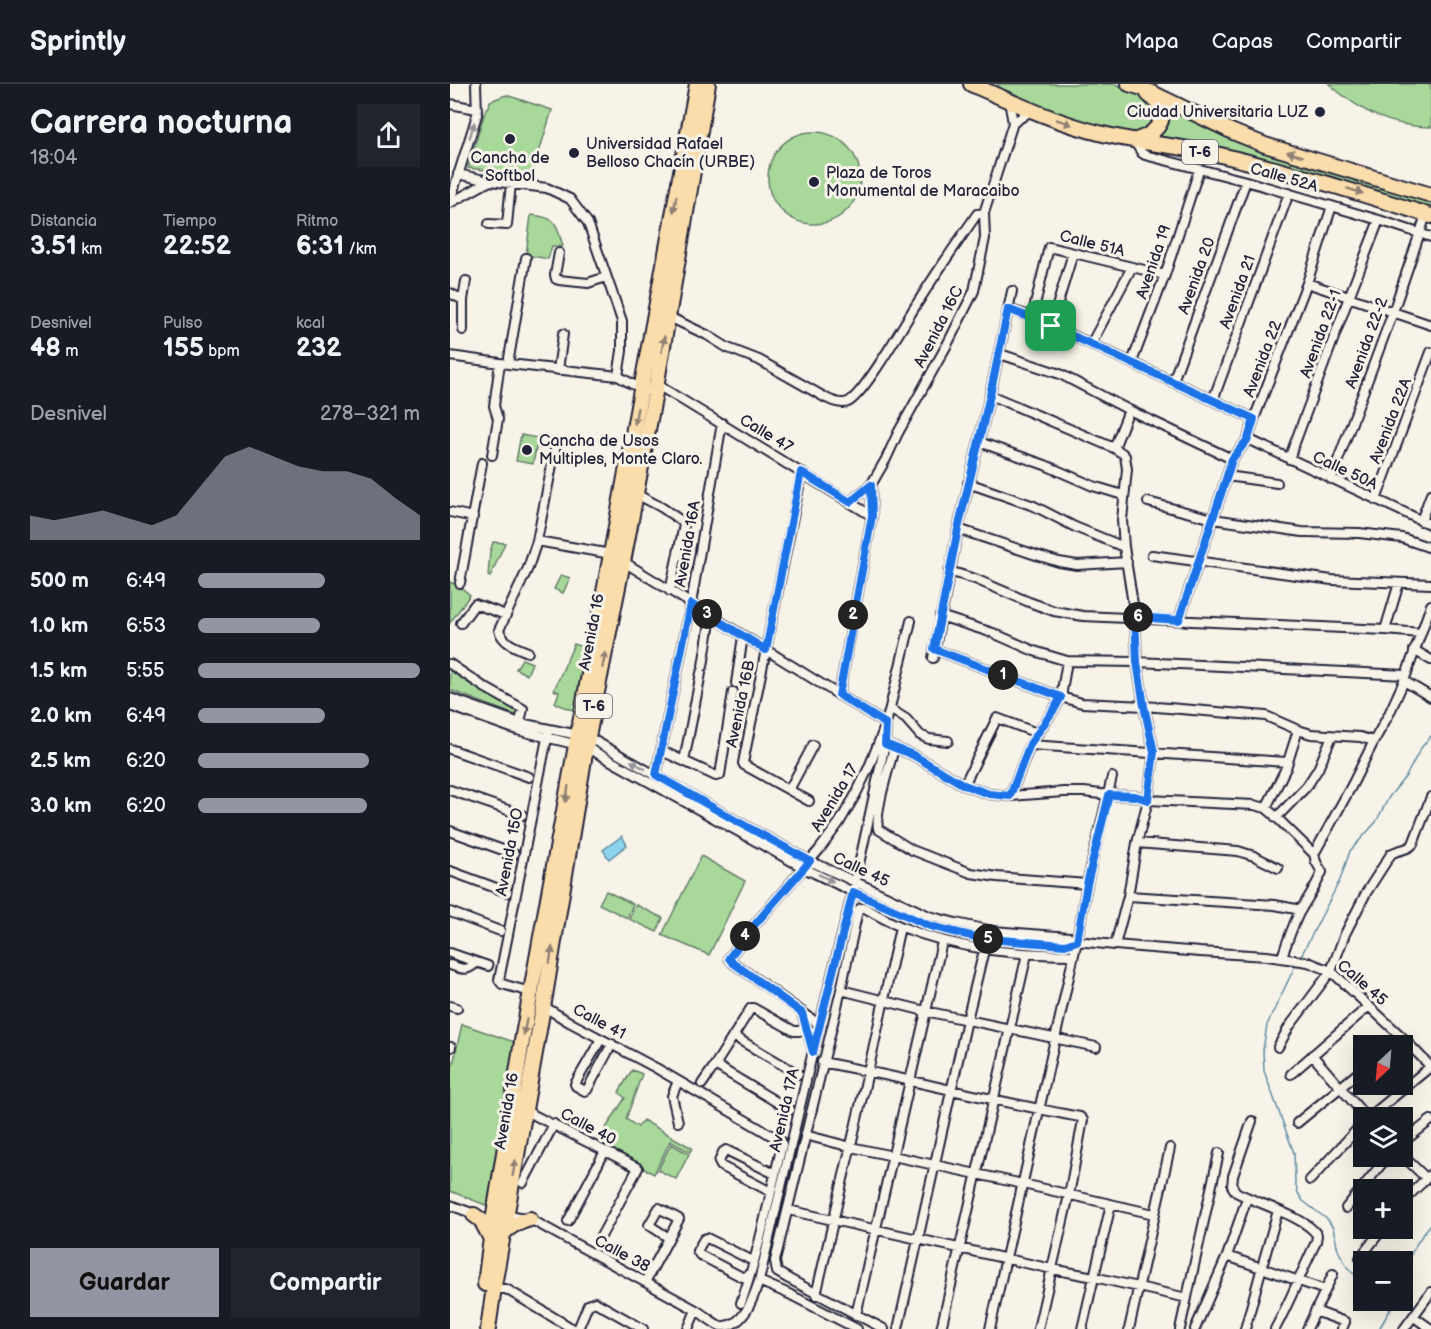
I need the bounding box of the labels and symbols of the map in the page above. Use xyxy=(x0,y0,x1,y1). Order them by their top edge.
place label: Ciudad Universitaria LUZ xyxy=(1127,103,1308,122)
marker: Ciudad Universitaria LUZ xyxy=(1313,105,1327,119)
one-way arrow xyxy=(1055,118,1073,128)
one-way arrow xyxy=(468,121,477,139)
marker: Cancha de Softbol xyxy=(503,132,517,146)
place label: Universidad Rafael Belloso Chacín (URBE) xyxy=(586,135,755,172)
road number: T-6 xyxy=(1182,140,1218,164)
marker: Universidad Rafael Belloso Chacín (URBE) xyxy=(567,146,581,160)
place label: Cancha de Softbol xyxy=(471,149,550,186)
one-way arrow xyxy=(1286,149,1304,158)
street label: Calle 52A xyxy=(1248,159,1320,197)
place label: Plaza de Toros Monumental de Maracaibo xyxy=(826,164,1020,201)
marker: Plaza de Toros Monumental de Maracaibo xyxy=(807,175,821,189)
one-way arrow xyxy=(1346,187,1364,197)
one-way arrow xyxy=(670,194,679,213)
street label: Avenida 19 xyxy=(1132,222,1176,302)
street label: Calle 51A xyxy=(1057,227,1127,261)
street label: Avenida 20 xyxy=(1174,235,1220,317)
street label: Avenida 21 xyxy=(1216,253,1260,331)
street label: Avenida 16C xyxy=(910,283,968,371)
street label: Avenida 22-1 xyxy=(1296,287,1346,381)
street label: Avenida 22-2 xyxy=(1342,294,1393,391)
pin xyxy=(1025,300,1076,351)
street label: Avenida 22 xyxy=(1240,317,1287,400)
one-way arrow xyxy=(658,334,667,353)
street label: Avenida 22A xyxy=(1366,375,1416,467)
one-way arrow xyxy=(632,407,641,426)
street label: Calle 47 xyxy=(736,411,796,457)
place label: Cancha de Usos Multiples, Monte Claro. xyxy=(539,432,702,469)
marker: Cancha de Usos Multiples, Monte Claro. xyxy=(520,443,534,457)
street label: Calle 50A xyxy=(1309,448,1381,494)
street label: Avenida 16A xyxy=(671,499,705,589)
street label: Avenida 16 xyxy=(575,592,609,672)
pin: 3 xyxy=(692,599,722,629)
pin: 2 xyxy=(838,600,868,630)
pin: 6 xyxy=(1123,602,1153,632)
one-way arrow xyxy=(600,650,609,669)
street label: Avenida 16B xyxy=(722,659,760,749)
pin: 1 xyxy=(988,660,1018,690)
road number: T-6 xyxy=(576,694,612,718)
one-way arrow xyxy=(630,759,646,770)
street label: Avenida 17 xyxy=(807,761,863,835)
one-way arrow xyxy=(562,784,571,803)
street label: Avenida 15O xyxy=(492,806,528,898)
street label: Calle 45 xyxy=(830,849,892,891)
one-way arrow xyxy=(817,874,834,883)
pin: 4 xyxy=(730,921,760,951)
pin: 5 xyxy=(973,924,1003,954)
one-way arrow xyxy=(547,945,556,964)
street label: Calle 45 xyxy=(1333,956,1391,1010)
street label: Calle 41 xyxy=(569,1000,629,1044)
one-way arrow xyxy=(520,1018,529,1037)
north arrow xyxy=(1353,1035,1413,1095)
street label: Avenida 17A xyxy=(766,1066,804,1154)
street label: Avenida 16 xyxy=(491,1071,523,1151)
street label: Calle 40 xyxy=(557,1104,619,1150)
one-way arrow xyxy=(510,1158,519,1177)
street label: Calle 38 xyxy=(591,1231,653,1277)

